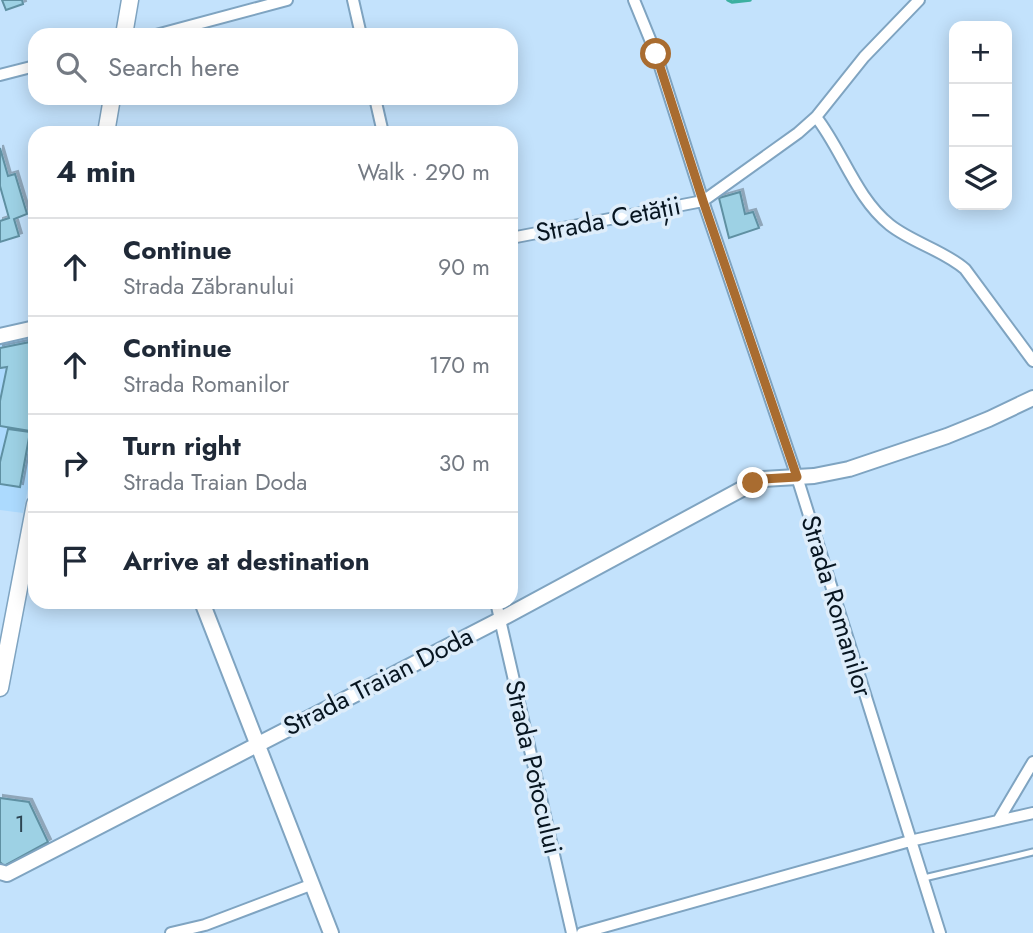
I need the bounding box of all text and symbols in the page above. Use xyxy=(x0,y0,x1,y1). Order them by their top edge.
map controls xyxy=(949,21,1012,210)
button: + xyxy=(949,21,1012,84)
search box xyxy=(28,28,518,105)
route start xyxy=(640,38,671,69)
icon: search xyxy=(52,48,90,86)
text: Search here xyxy=(108,48,240,86)
button: − xyxy=(949,84,1012,147)
button: layers xyxy=(949,147,1012,210)
text: 4 min xyxy=(56,150,136,193)
text: Walk · 290 m xyxy=(357,155,490,189)
street label: Strada Cetății xyxy=(532,186,684,252)
text: Continue xyxy=(123,231,232,269)
icon: ahead xyxy=(56,248,94,286)
text: 90 m xyxy=(438,250,490,284)
text: Strada Zăbranului xyxy=(123,269,294,303)
text: Continue xyxy=(123,329,232,367)
icon: ahead xyxy=(56,346,94,384)
text: 170 m xyxy=(429,348,490,382)
text: Strada Romanilor xyxy=(123,367,289,401)
text: Turn right xyxy=(123,427,241,465)
icon: right xyxy=(56,444,94,482)
text: 30 m xyxy=(439,446,490,480)
text: Strada Traian Doda xyxy=(123,465,307,499)
route end xyxy=(737,467,768,498)
street label: Strada Romanilor xyxy=(791,511,883,702)
icon: arrive xyxy=(56,542,94,580)
text: Arrive at destination xyxy=(123,542,370,580)
street label: Strada Traian Doda xyxy=(277,617,479,745)
street label: Strada Potocului xyxy=(496,676,572,858)
house number: 1 xyxy=(15,807,25,841)

